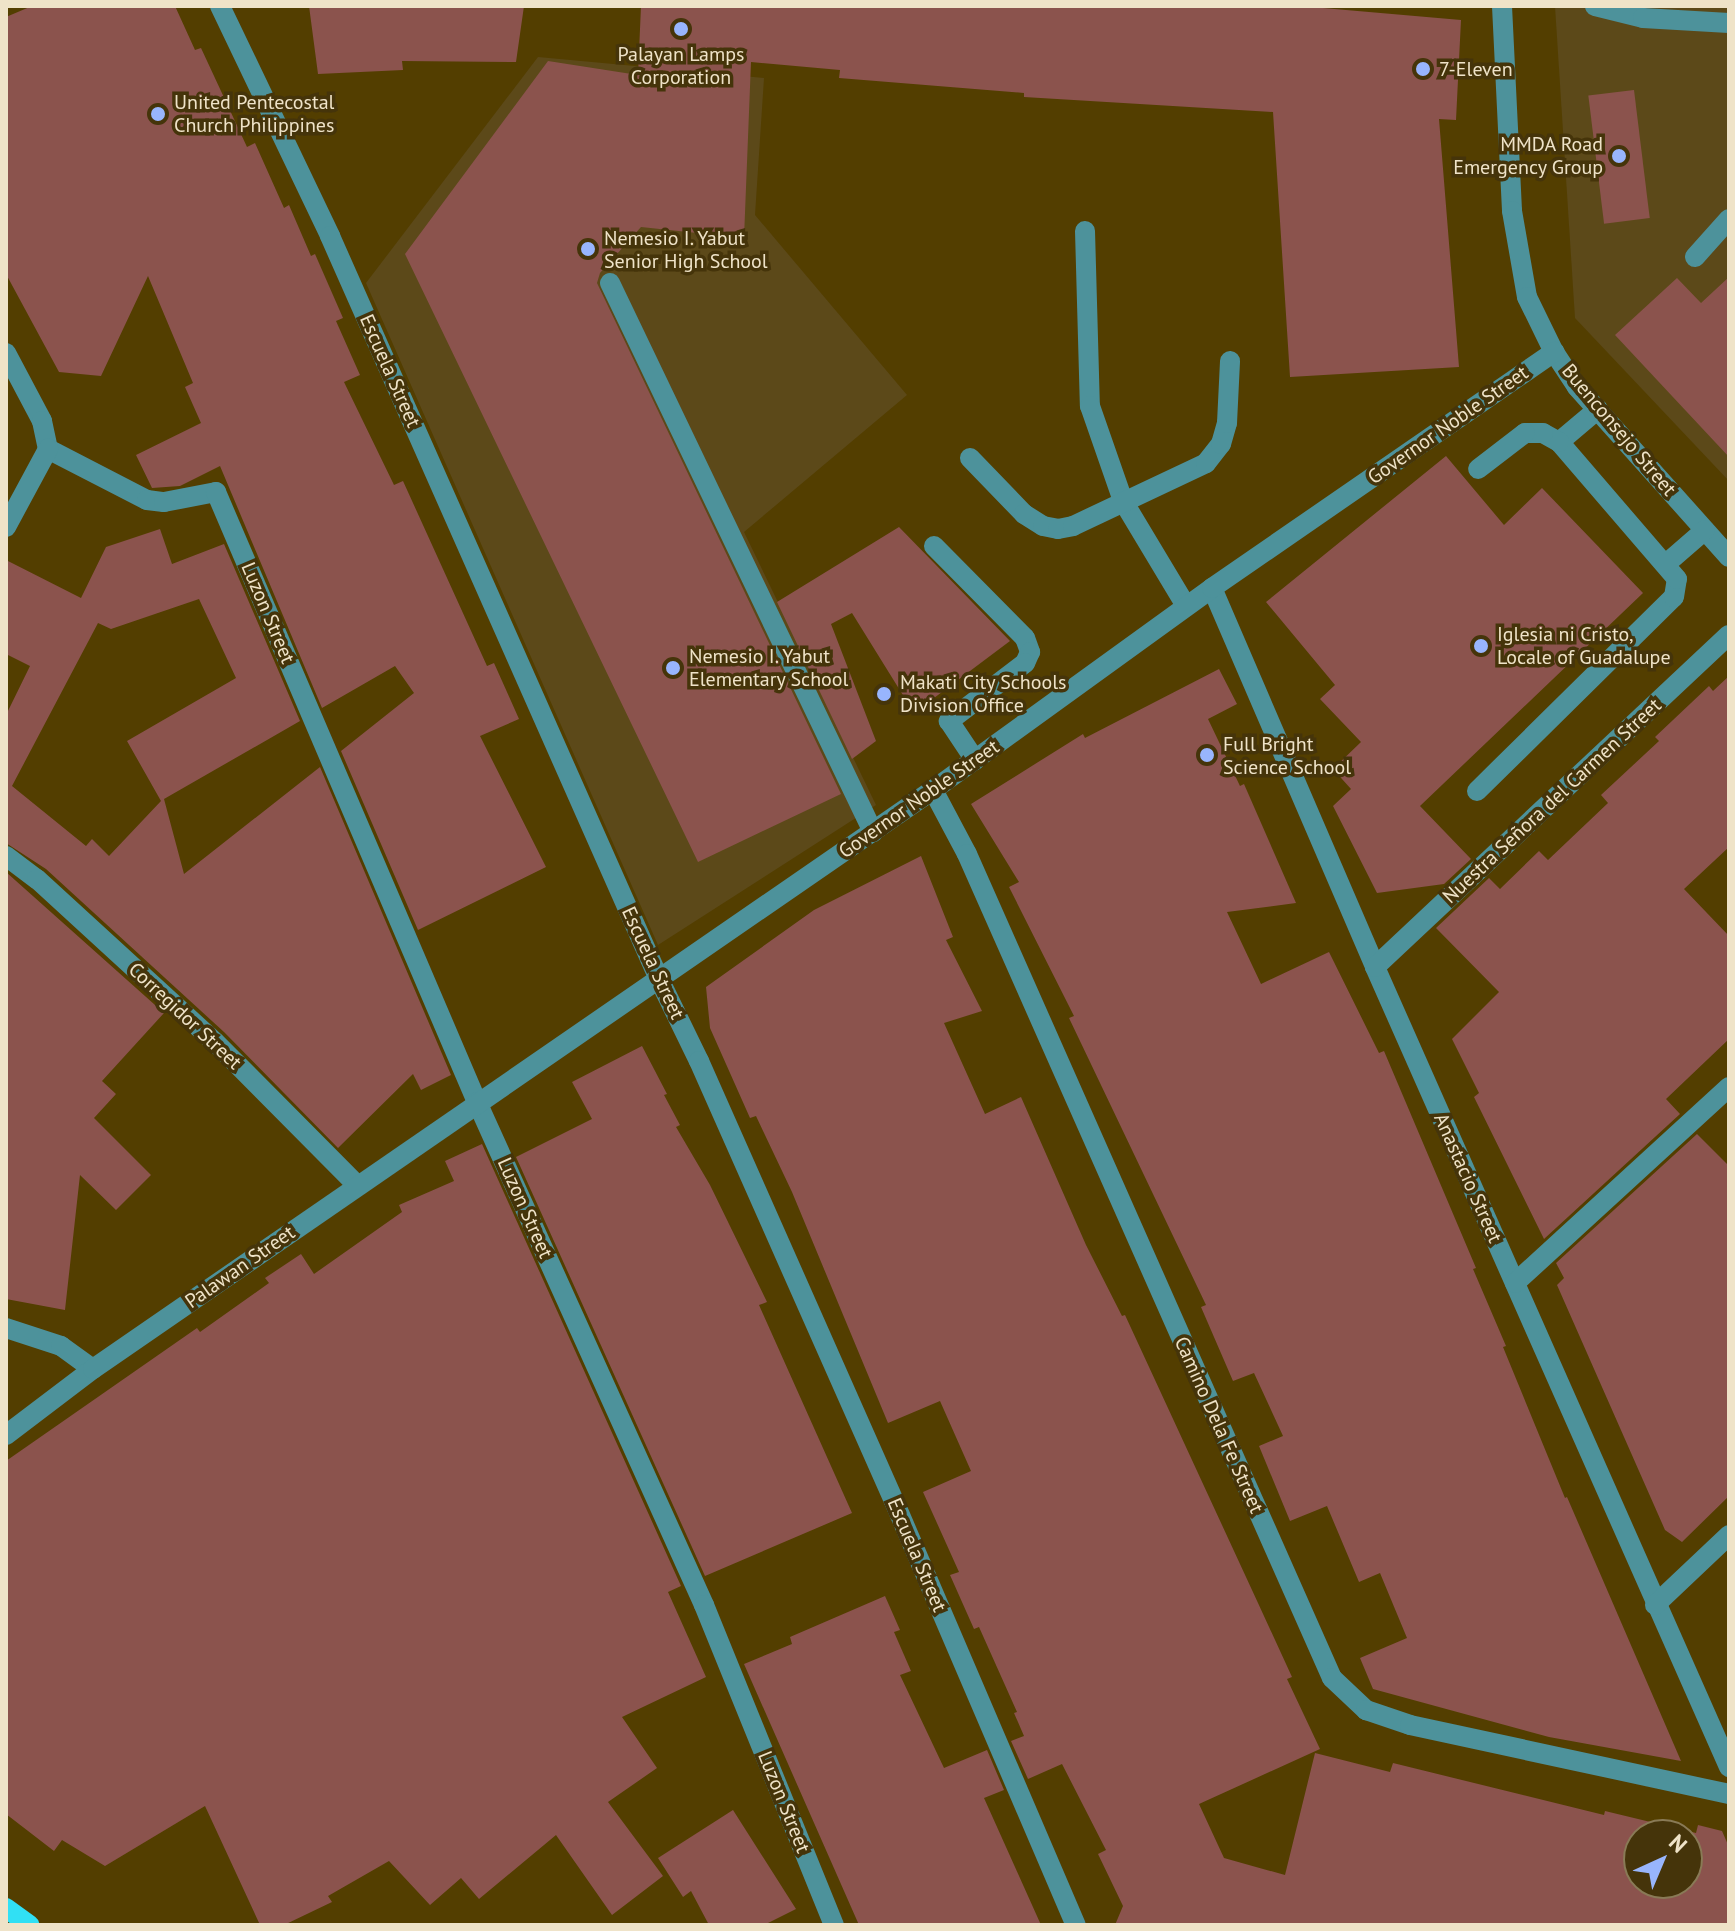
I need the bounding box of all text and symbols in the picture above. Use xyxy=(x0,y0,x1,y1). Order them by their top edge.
marker: Palayan Lamps Corporation xyxy=(672,20,690,38)
place label: Palayan Lamps Corporation xyxy=(617,42,745,89)
place label: 7-Eleven xyxy=(1439,57,1513,81)
marker: 7-Eleven xyxy=(1414,60,1432,78)
place label: United Pentecostal Church Philippines xyxy=(174,90,334,137)
marker: United Pentecostal Church Philippines xyxy=(149,105,167,123)
place label: MMDA Road Emergency Group xyxy=(1452,132,1603,179)
marker: MMDA Road Emergency Group xyxy=(1610,147,1628,165)
place label: Nemesio I. Yabut Senior High School xyxy=(604,226,768,273)
marker: Nemesio I. Yabut Senior High School xyxy=(579,240,597,258)
street label: Escuela Street xyxy=(354,311,426,431)
street label: Buenconsejo Street xyxy=(1557,359,1681,501)
street label: Governor Noble Street xyxy=(1363,361,1533,489)
street label: Luzon Street xyxy=(236,559,300,667)
place label: Iglesia ni Cristo, Locale of Guadalupe xyxy=(1497,622,1671,669)
marker: Iglesia ni Cristo, Locale of Guadalupe xyxy=(1472,637,1490,655)
place label: Nemesio I. Yabut Elementary School xyxy=(689,644,849,691)
marker: Nemesio I. Yabut Elementary School xyxy=(664,659,682,677)
place label: Makati City Schools Division Office xyxy=(900,670,1067,717)
marker: Makati City Schools Division Office xyxy=(875,685,893,703)
street label: Nuestra Señora del Carmen Street xyxy=(1438,693,1666,909)
place label: Full Bright Science School xyxy=(1223,732,1351,779)
street label: Governor Noble Street xyxy=(834,735,1004,863)
marker: Full Bright Science School xyxy=(1198,746,1216,764)
street label: Escuela Street xyxy=(616,903,690,1023)
street label: Corregidor Street xyxy=(124,958,246,1074)
street label: Anastacio Street xyxy=(1429,1110,1507,1246)
street label: Luzon Street xyxy=(492,1154,558,1262)
street label: Palawan Street xyxy=(181,1220,299,1314)
street label: Camino Dela Fe Street xyxy=(1169,1333,1269,1517)
street label: Escuela Street xyxy=(882,1494,952,1616)
street label: Luzon Street xyxy=(753,1748,815,1856)
north arrow xyxy=(1623,1819,1703,1899)
text: N xyxy=(1663,1828,1693,1858)

